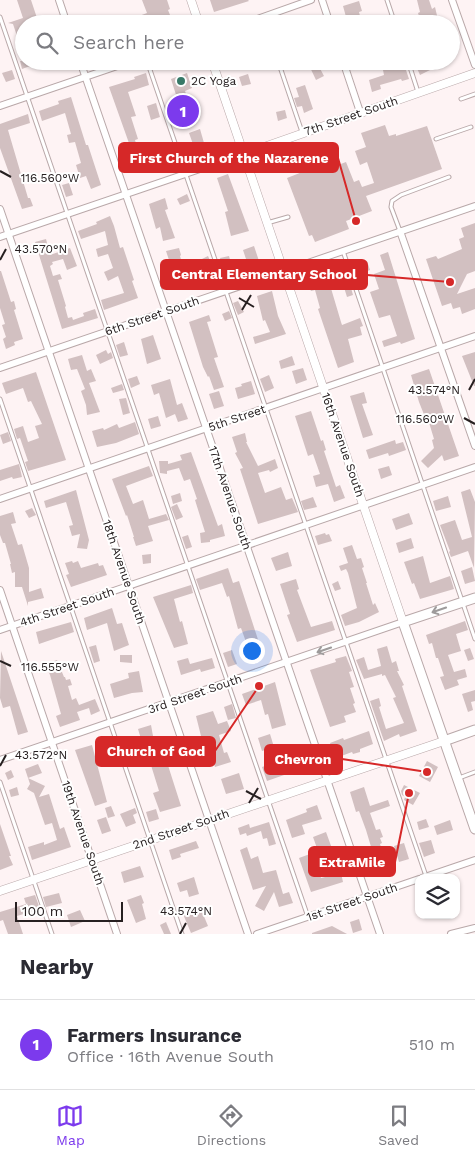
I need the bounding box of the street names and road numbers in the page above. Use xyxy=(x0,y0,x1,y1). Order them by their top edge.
street label: 7th Street South xyxy=(302,93,400,139)
street label: 6th Street South xyxy=(103,293,201,339)
street label: 16th Avenue South xyxy=(319,391,367,499)
street label: 5th Street xyxy=(207,402,267,434)
street label: 17th Avenue South xyxy=(206,444,254,552)
street label: 18th Avenue South xyxy=(100,518,148,626)
street label: 4th Street South xyxy=(18,584,116,630)
street label: 3rd Street South xyxy=(146,671,244,717)
street label: 19th Avenue South xyxy=(59,779,107,887)
street label: 2nd Street South xyxy=(131,806,231,852)
street label: 1st Street South xyxy=(305,880,399,924)

